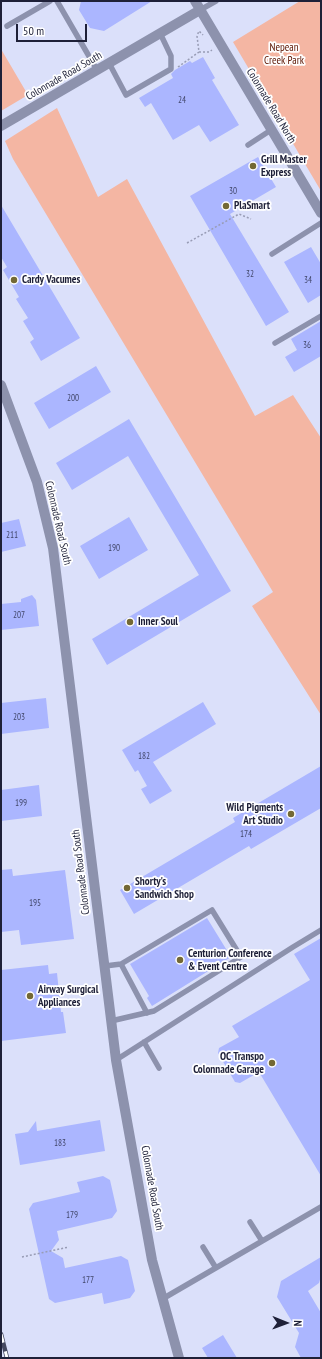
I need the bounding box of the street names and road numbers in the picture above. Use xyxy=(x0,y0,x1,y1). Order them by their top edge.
street label: Colonnade Road South xyxy=(24,49,104,103)
street label: Colonnade Road North xyxy=(243,66,299,146)
street label: Colonnade Road South xyxy=(42,480,74,566)
street label: Colonnade Road South xyxy=(69,829,93,915)
street label: Colonnade Road South xyxy=(138,1145,166,1231)

